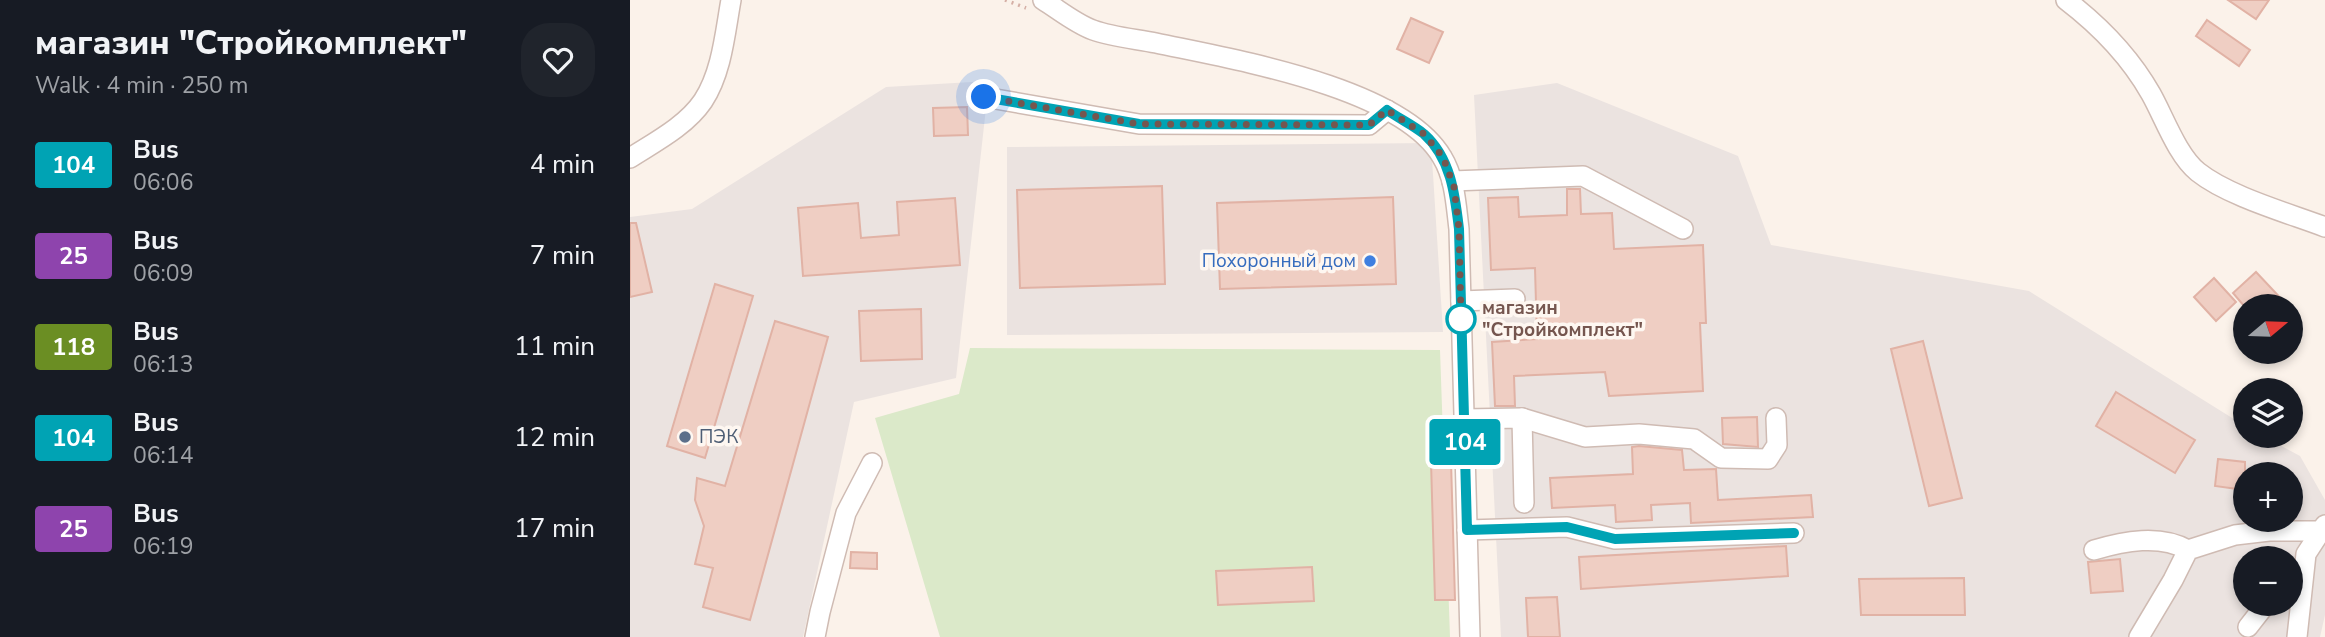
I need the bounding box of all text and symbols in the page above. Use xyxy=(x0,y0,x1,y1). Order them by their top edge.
text: магазин "Стройкомплект" xyxy=(35,21,467,66)
button: heart xyxy=(521,23,595,97)
text: Walk · 4 min · 250 m xyxy=(35,70,248,101)
your location xyxy=(966,79,1001,114)
text: Bus xyxy=(133,132,179,167)
text: 4 min xyxy=(530,147,595,182)
text: 104 xyxy=(52,149,95,181)
text: 06:06 xyxy=(133,167,193,198)
text: Bus xyxy=(133,223,179,258)
text: 7 min xyxy=(530,238,595,273)
text: 25 xyxy=(59,240,88,272)
place label: Похоронный дом xyxy=(1202,248,1356,274)
marker: Похоронный дом xyxy=(1362,253,1378,269)
text: 06:09 xyxy=(133,258,193,289)
north arrow xyxy=(2233,294,2303,364)
map controls xyxy=(2233,294,2303,616)
place label: магазин "Стройкомплект" xyxy=(1482,295,1643,343)
marker: магазин "Стройкомплект" xyxy=(1446,304,1476,334)
text: Bus xyxy=(133,314,179,349)
text: 11 min xyxy=(514,329,595,364)
text: 118 xyxy=(52,331,95,363)
text: 06:13 xyxy=(133,349,193,380)
button: layers xyxy=(2233,378,2303,448)
text: Bus xyxy=(133,405,179,440)
line badge: 104 xyxy=(1425,419,1505,465)
text: 12 min xyxy=(514,420,595,455)
text: 104 xyxy=(52,422,95,454)
place label: ПЭК xyxy=(699,424,738,450)
text: 104 xyxy=(1443,426,1487,458)
marker: ПЭК xyxy=(677,429,693,445)
text: 06:14 xyxy=(133,440,193,471)
button: + xyxy=(2233,462,2303,532)
text: Bus xyxy=(133,496,179,531)
text: 17 min xyxy=(514,511,595,546)
text: 25 xyxy=(59,513,88,545)
text: 06:19 xyxy=(133,531,193,562)
button: − xyxy=(2233,546,2303,616)

